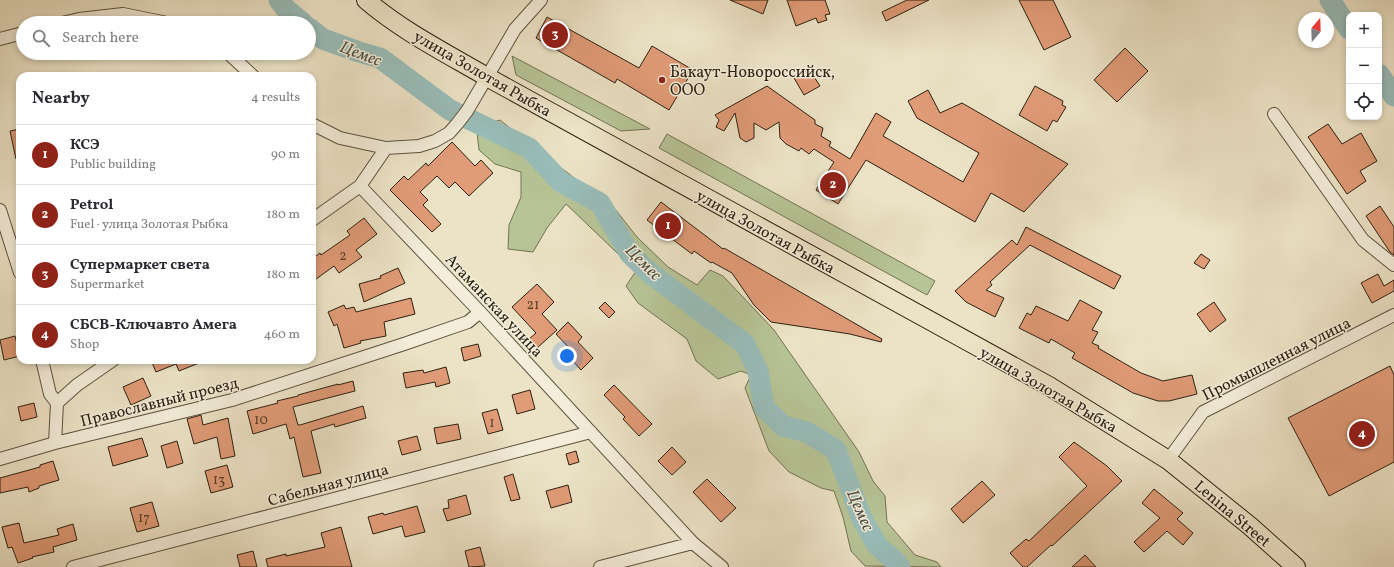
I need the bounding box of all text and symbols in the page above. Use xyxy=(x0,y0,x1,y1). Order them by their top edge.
north arrow xyxy=(1298,12,1334,48)
map controls xyxy=(1346,12,1382,120)
button: + xyxy=(1346,12,1382,48)
search box xyxy=(16,16,316,60)
pin: 3 xyxy=(542,20,568,50)
street label: улица Золотая Рыбка xyxy=(409,26,555,123)
icon: search xyxy=(30,27,52,49)
text: Search here xyxy=(62,28,139,49)
water label: Цемес xyxy=(336,36,385,73)
button: − xyxy=(1346,48,1382,84)
place label: Бакаут-Новороссийск, ООО xyxy=(670,62,835,102)
marker: Бакаут-Новороссийск, ООО xyxy=(657,75,667,85)
button: locate xyxy=(1346,84,1382,120)
text: Nearby xyxy=(32,87,90,110)
text: 4 results xyxy=(251,89,300,107)
text: КСЭ xyxy=(70,135,100,156)
text: 1 xyxy=(42,146,48,164)
text: 90 m xyxy=(271,146,300,164)
text: Public building xyxy=(70,156,156,174)
pin: 2 xyxy=(820,170,846,200)
street label: улица Золотая Рыбка xyxy=(692,185,838,280)
text: Petrol xyxy=(70,195,113,216)
text: 2 xyxy=(42,206,48,224)
text: 180 m xyxy=(266,206,300,224)
pin: 1 xyxy=(655,211,681,241)
text: Fuel · улица Золотая Рыбка xyxy=(70,216,228,234)
water label: Цемес xyxy=(620,240,667,287)
house number: 2 xyxy=(339,247,347,266)
street label: Атаманская улица xyxy=(440,250,547,363)
text: Супермаркет света xyxy=(70,255,210,276)
text: 3 xyxy=(42,266,48,284)
text: 180 m xyxy=(266,266,300,284)
text: Supermarket xyxy=(70,276,145,294)
house number: 21 xyxy=(527,296,539,315)
street label: Промышленная улица xyxy=(1199,313,1355,407)
text: СБСВ-Ключавто Амега xyxy=(70,315,237,336)
text: 4 xyxy=(41,326,49,344)
text: 460 m xyxy=(264,326,300,344)
text: Shop xyxy=(70,336,99,354)
street label: улица Золотая Рыбка xyxy=(975,342,1121,439)
your location xyxy=(557,346,577,366)
street label: Православный проезд xyxy=(78,373,241,433)
house number: 10 xyxy=(254,411,268,430)
house number: 1 xyxy=(489,414,495,433)
pin: 4 xyxy=(1349,419,1375,449)
street label: Сабельная улица xyxy=(266,459,391,513)
house number: 13 xyxy=(213,471,225,490)
street label: Lenina Street xyxy=(1189,476,1275,553)
water label: Цемес xyxy=(840,486,879,536)
house number: 17 xyxy=(138,509,150,528)

